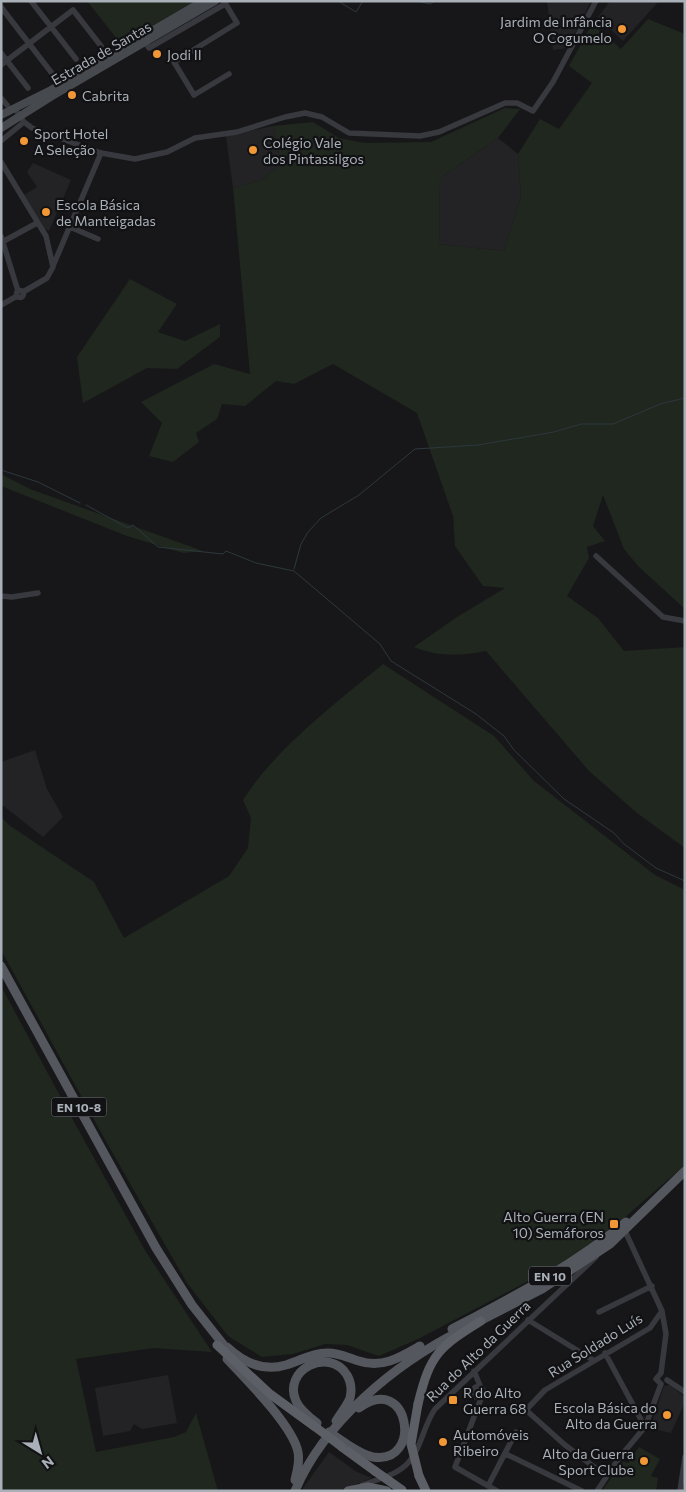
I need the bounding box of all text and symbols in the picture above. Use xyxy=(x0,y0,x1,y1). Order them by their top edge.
place label: Jardim de Infância O Cogumelo xyxy=(500,13,612,46)
street label: Estrada de Santas xyxy=(48,18,154,88)
marker: Jardim de Infância O Cogumelo xyxy=(616,23,628,35)
place label: Jodi II xyxy=(167,46,202,63)
marker: Jodi II xyxy=(151,48,163,60)
place label: Cabrita xyxy=(82,87,129,104)
marker: Cabrita xyxy=(66,89,78,101)
place label: Sport Hotel A Seleção xyxy=(34,125,108,158)
place label: Colégio Vale dos Pintassilgos xyxy=(263,134,364,167)
marker: Sport Hotel A Seleção xyxy=(18,135,30,147)
marker: Colégio Vale dos Pintassilgos xyxy=(247,144,259,156)
place label: Escola Básica de Manteigadas xyxy=(56,196,156,229)
marker: Escola Básica de Manteigadas xyxy=(40,206,52,218)
road number: EN 10-8 xyxy=(52,1098,106,1116)
place label: Alto Guerra (EN 10) Semáforos xyxy=(503,1208,604,1241)
marker: Alto Guerra (EN 10) Semáforos xyxy=(608,1218,620,1230)
road number: EN 10 xyxy=(529,1266,571,1285)
street label: Rua do Alto da Guerra xyxy=(422,1297,534,1405)
street label: Rua Soldado Luís xyxy=(545,1309,645,1381)
place label: R do Alto Guerra 68 xyxy=(463,1384,527,1417)
marker: R do Alto Guerra 68 xyxy=(447,1394,459,1406)
place label: Escola Básica do Alto da Guerra xyxy=(554,1399,657,1432)
marker: Escola Básica do Alto da Guerra xyxy=(661,1409,673,1421)
place label: Automóveis Ribeiro xyxy=(453,1426,529,1459)
north arrow xyxy=(15,1427,65,1477)
marker: Automóveis Ribeiro xyxy=(437,1436,449,1448)
place label: Alto da Guerra Sport Clube xyxy=(542,1445,634,1478)
text: N xyxy=(39,1453,57,1473)
marker: Alto da Guerra Sport Clube xyxy=(638,1455,650,1467)

